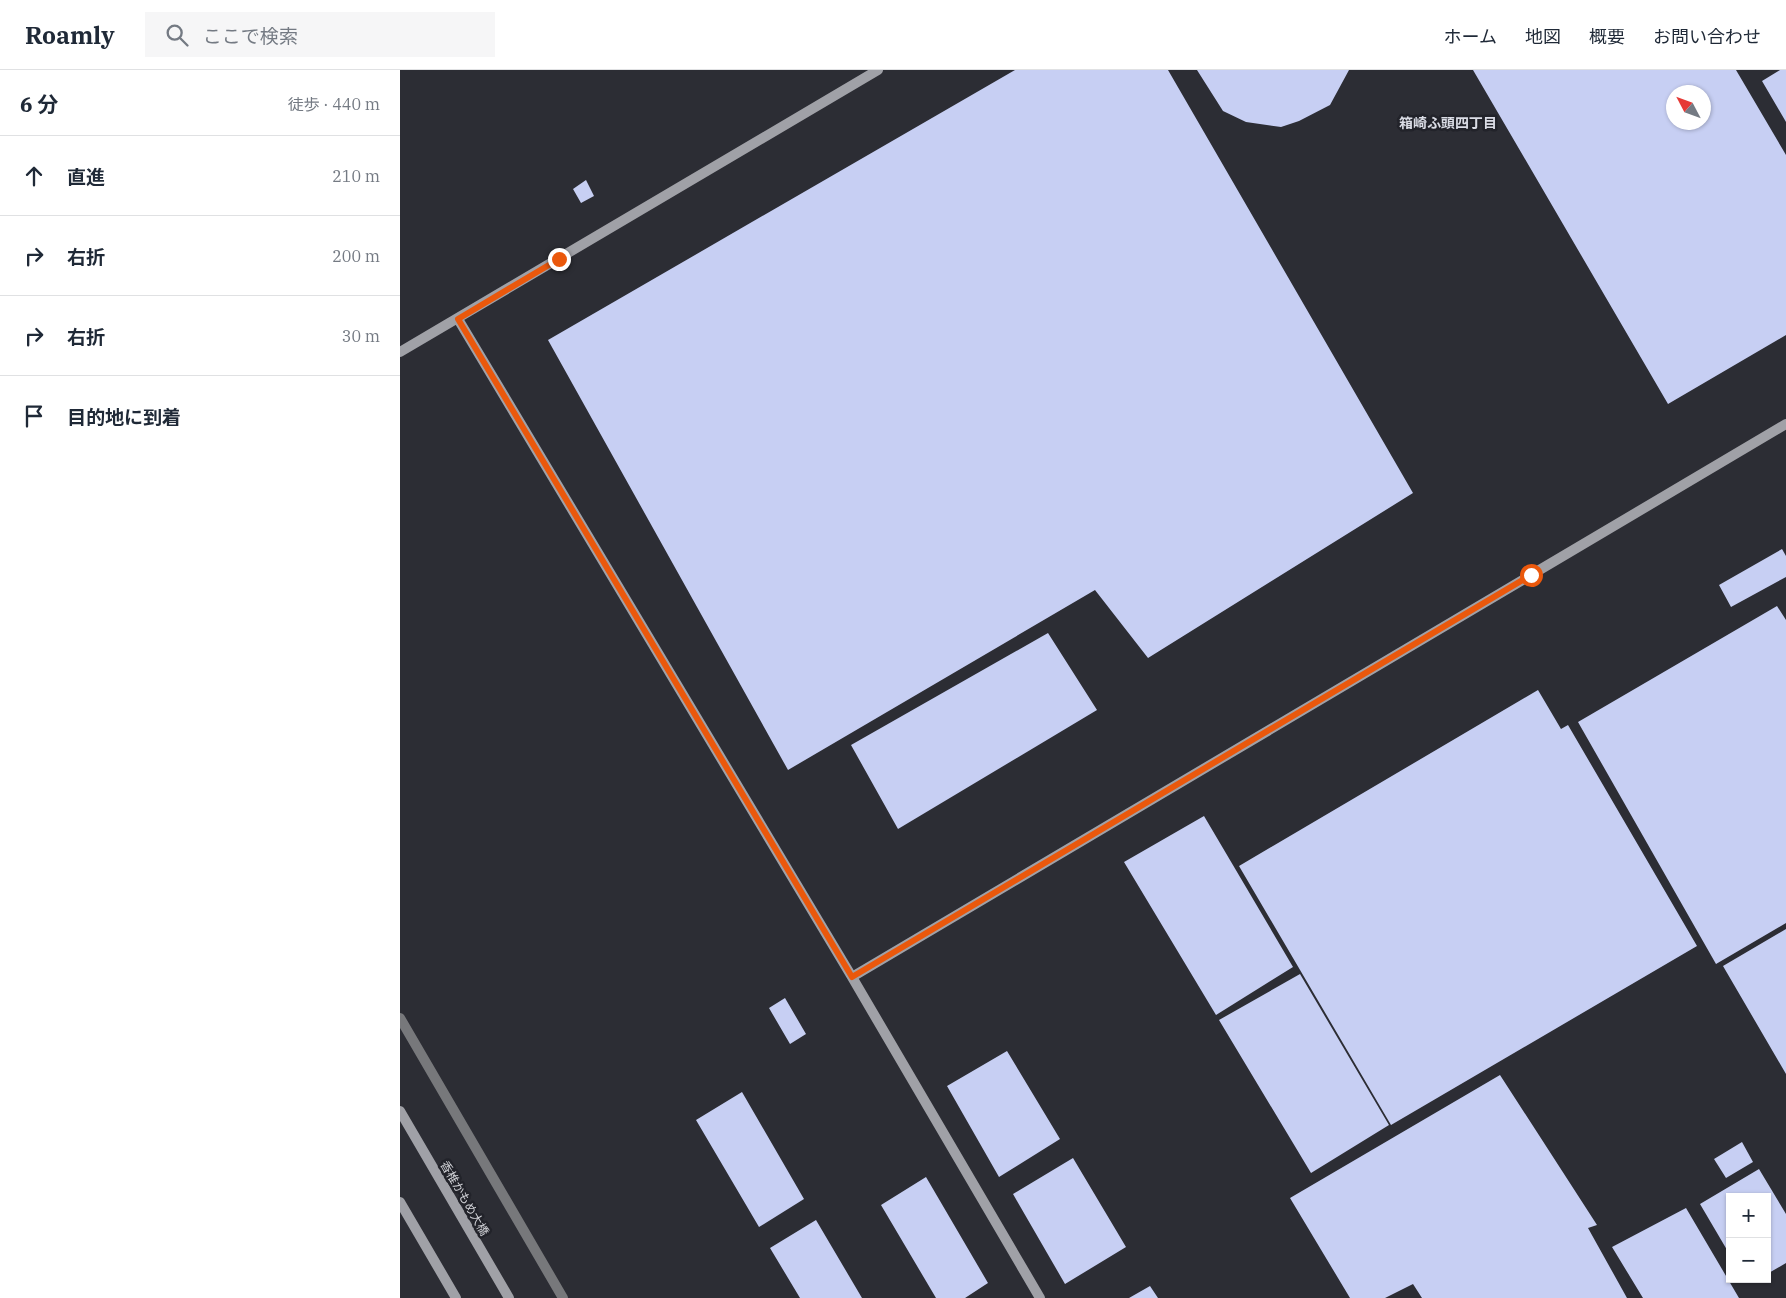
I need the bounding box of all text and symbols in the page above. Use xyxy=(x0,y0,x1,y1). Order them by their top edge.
search box xyxy=(145,12,495,57)
text: Roamly xyxy=(25,19,115,51)
icon: search xyxy=(163,21,191,49)
text: ここで検索 xyxy=(203,24,298,48)
text: ホーム xyxy=(1444,25,1497,48)
text: 地図 xyxy=(1525,25,1561,48)
text: 概要 xyxy=(1589,25,1625,48)
text: お問い合わせ xyxy=(1653,25,1761,48)
north arrow xyxy=(1666,85,1711,130)
text: 6 分 xyxy=(20,90,58,118)
text: 徒歩 · 440 m xyxy=(288,94,380,114)
district label: 箱崎ふ頭四丁目 xyxy=(1399,114,1497,132)
icon: ahead xyxy=(20,162,48,190)
text: 直進 xyxy=(67,165,105,189)
text: 210 m xyxy=(332,166,380,186)
icon: right xyxy=(20,242,48,270)
text: 右折 xyxy=(67,245,105,269)
text: 200 m xyxy=(332,246,380,266)
route end xyxy=(548,248,571,271)
icon: right xyxy=(20,322,48,350)
text: 右折 xyxy=(67,325,105,349)
text: 30 m xyxy=(342,326,380,346)
icon: arrive xyxy=(20,402,48,430)
text: 目的地に到着 xyxy=(67,405,181,429)
route start xyxy=(1520,564,1543,587)
street label: 香椎かもめ大橋 xyxy=(438,1158,492,1238)
map controls xyxy=(1726,1193,1771,1283)
button: + xyxy=(1726,1193,1771,1238)
button: − xyxy=(1726,1238,1771,1283)

